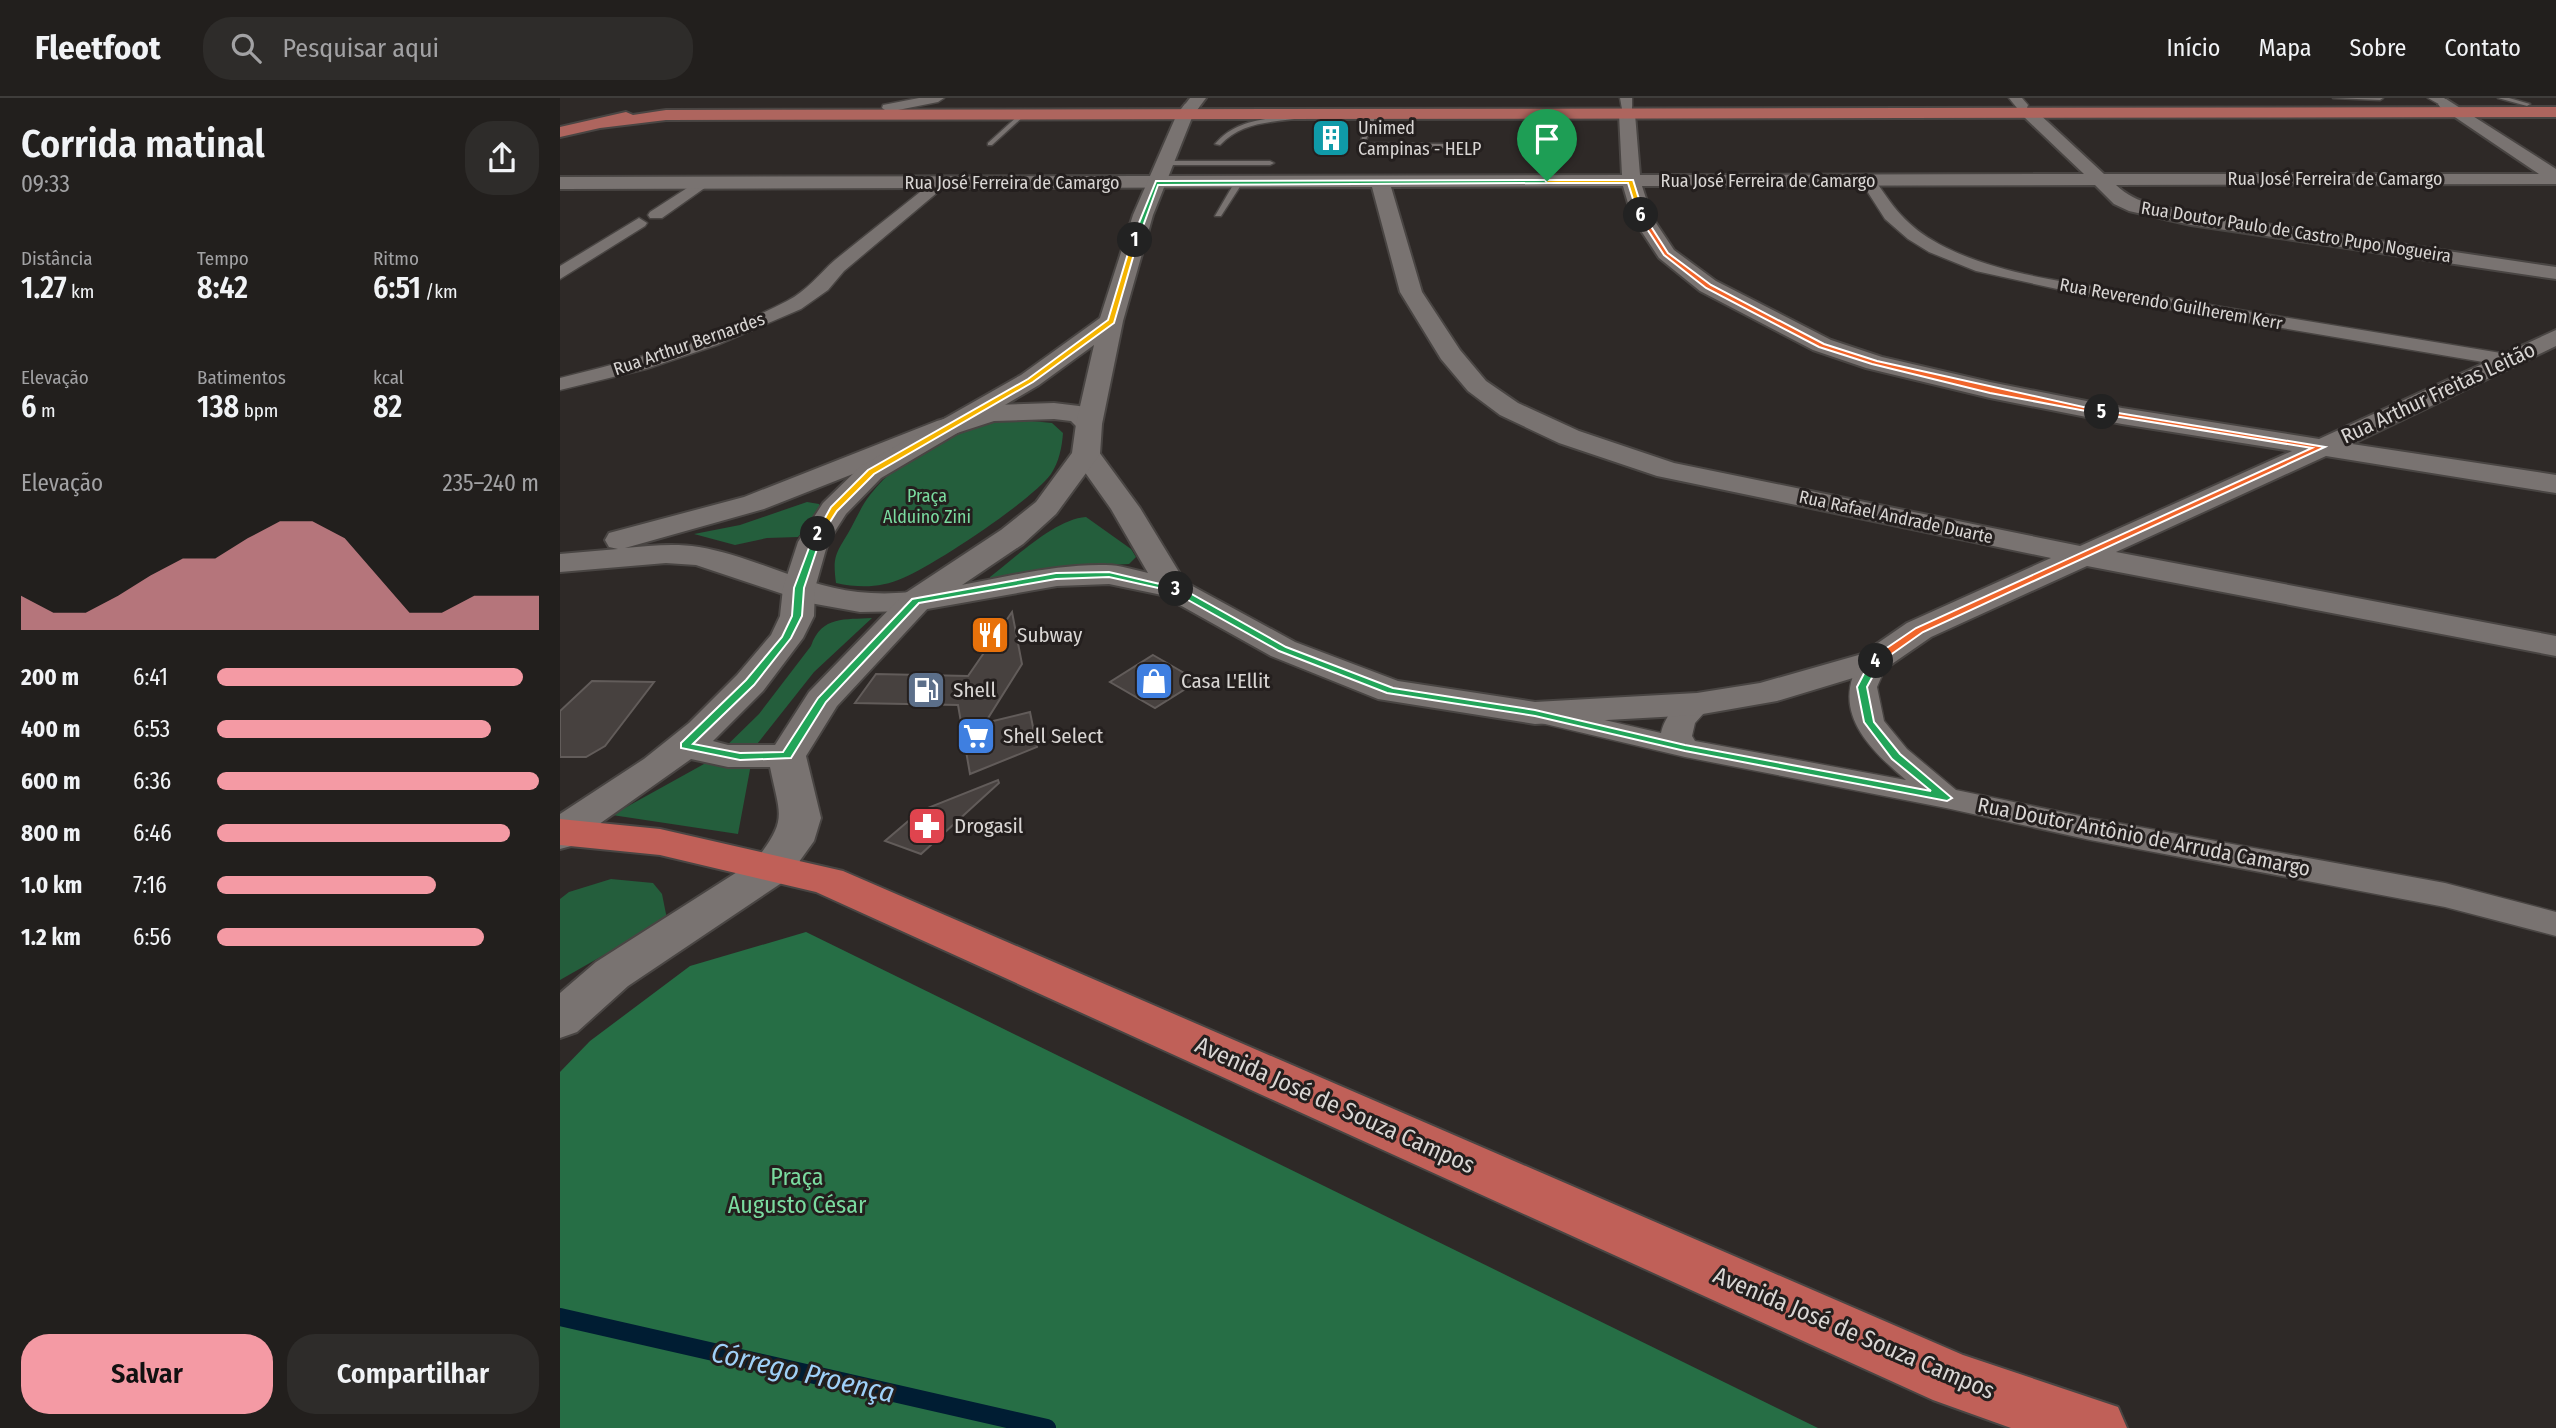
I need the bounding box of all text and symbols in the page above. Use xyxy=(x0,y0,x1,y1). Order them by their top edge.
search box xyxy=(203,17,693,80)
text: Fleetfoot xyxy=(35,28,161,68)
icon: search xyxy=(227,29,265,67)
text: Pesquisar aqui xyxy=(283,33,439,64)
text: Início xyxy=(2167,34,2220,62)
text: Mapa xyxy=(2258,34,2312,62)
text: Sobre xyxy=(2350,34,2406,62)
text: Contato xyxy=(2444,34,2521,62)
pin xyxy=(1517,109,1577,181)
building icon: Unimed Campinas - HELP xyxy=(1310,117,1352,159)
place label: Unimed Campinas - HELP xyxy=(1358,117,1481,160)
icon: arrive xyxy=(1528,120,1566,158)
text: Corrida matinal xyxy=(21,121,265,167)
button: share xyxy=(465,121,539,195)
street label: Rua José Ferreira de Camargo xyxy=(2228,168,2442,190)
text: 09:33 xyxy=(21,170,70,198)
street label: Rua José Ferreira de Camargo xyxy=(1661,170,1875,192)
street label: Rua José Ferreira de Camargo xyxy=(905,172,1119,194)
street label: Rua Doutor Paulo de Castro Pupo Nogueira xyxy=(2139,197,2453,267)
pin: 6 xyxy=(1624,198,1658,232)
text: 6 xyxy=(1636,203,1645,226)
pin: 1 xyxy=(1118,222,1152,258)
text: 1 xyxy=(1130,228,1139,251)
text: Distância xyxy=(21,247,93,270)
text: Tempo xyxy=(197,247,249,270)
text: Ritmo xyxy=(373,247,419,270)
text: 1.27 xyxy=(21,270,66,306)
text: 8:42 xyxy=(197,270,248,306)
text: 6:51 xyxy=(373,270,421,306)
street label: Rua Reverendo Guilherem Kerr xyxy=(2058,274,2285,335)
text: km xyxy=(66,280,94,303)
text: /km xyxy=(421,280,458,303)
street label: Rua Arthur Bernardes xyxy=(610,308,768,380)
street label: Rua Arthur Freitas Leitão xyxy=(2337,337,2539,449)
text: Elevação xyxy=(21,366,89,389)
text: Batimentos xyxy=(197,366,286,389)
text: kcal xyxy=(373,366,404,389)
text: 6 xyxy=(21,389,36,425)
text: 138 xyxy=(197,389,239,425)
text: 82 xyxy=(373,389,402,425)
pin: 5 xyxy=(2084,394,2120,430)
text: m xyxy=(36,399,56,422)
text: bpm xyxy=(239,399,278,422)
text: 5 xyxy=(2097,400,2106,423)
text: Elevação xyxy=(21,469,103,497)
text: 235–240 m xyxy=(443,469,539,497)
park label: Praça Alduino Zini xyxy=(883,485,971,528)
street label: Rua Rafael Andrade Duarte xyxy=(1797,486,1995,548)
pin: 2 xyxy=(800,516,836,551)
text: 2 xyxy=(813,522,822,545)
pin: 3 xyxy=(1158,572,1194,606)
text: 3 xyxy=(1171,577,1180,600)
restaurant icon: Subway xyxy=(969,614,1011,656)
place label: Subway xyxy=(1017,622,1083,648)
pin: 4 xyxy=(1858,644,1894,678)
text: 4 xyxy=(1871,649,1880,672)
shop icon: Casa L'Ellit xyxy=(1133,660,1175,702)
text: 200 m xyxy=(21,663,79,691)
text: 6:41 xyxy=(133,663,168,691)
place label: Casa L'Ellit xyxy=(1181,668,1270,694)
fuel station icon: Shell xyxy=(905,669,947,711)
place label: Shell xyxy=(953,677,996,703)
text: 400 m xyxy=(21,715,80,743)
text: 6:53 xyxy=(133,715,170,743)
supermarket icon: Shell Select xyxy=(955,715,997,757)
place label: Shell Select xyxy=(1003,723,1103,749)
text: 600 m xyxy=(21,767,80,795)
text: 6:36 xyxy=(133,767,171,795)
street label: Rua Doutor Antônio de Arruda Camargo xyxy=(1975,792,2313,882)
pharmacy icon: Drogasil xyxy=(906,805,948,847)
place label: Drogasil xyxy=(954,813,1024,839)
text: 800 m xyxy=(21,819,81,847)
text: 6:46 xyxy=(133,819,172,847)
text: 1.0 km xyxy=(21,871,82,899)
text: 7:16 xyxy=(133,871,167,899)
text: 1.2 km xyxy=(21,923,81,951)
text: 6:56 xyxy=(133,923,171,951)
street label: Avenida José de Souza Campos xyxy=(1191,1031,1479,1179)
park label: Praça Augusto César xyxy=(728,1163,867,1219)
street label: Avenida José de Souza Campos xyxy=(1709,1261,1999,1405)
button: Salvar xyxy=(21,1334,273,1414)
button: Compartilhar xyxy=(287,1334,539,1414)
water label: Córrego Proença xyxy=(708,1335,898,1410)

